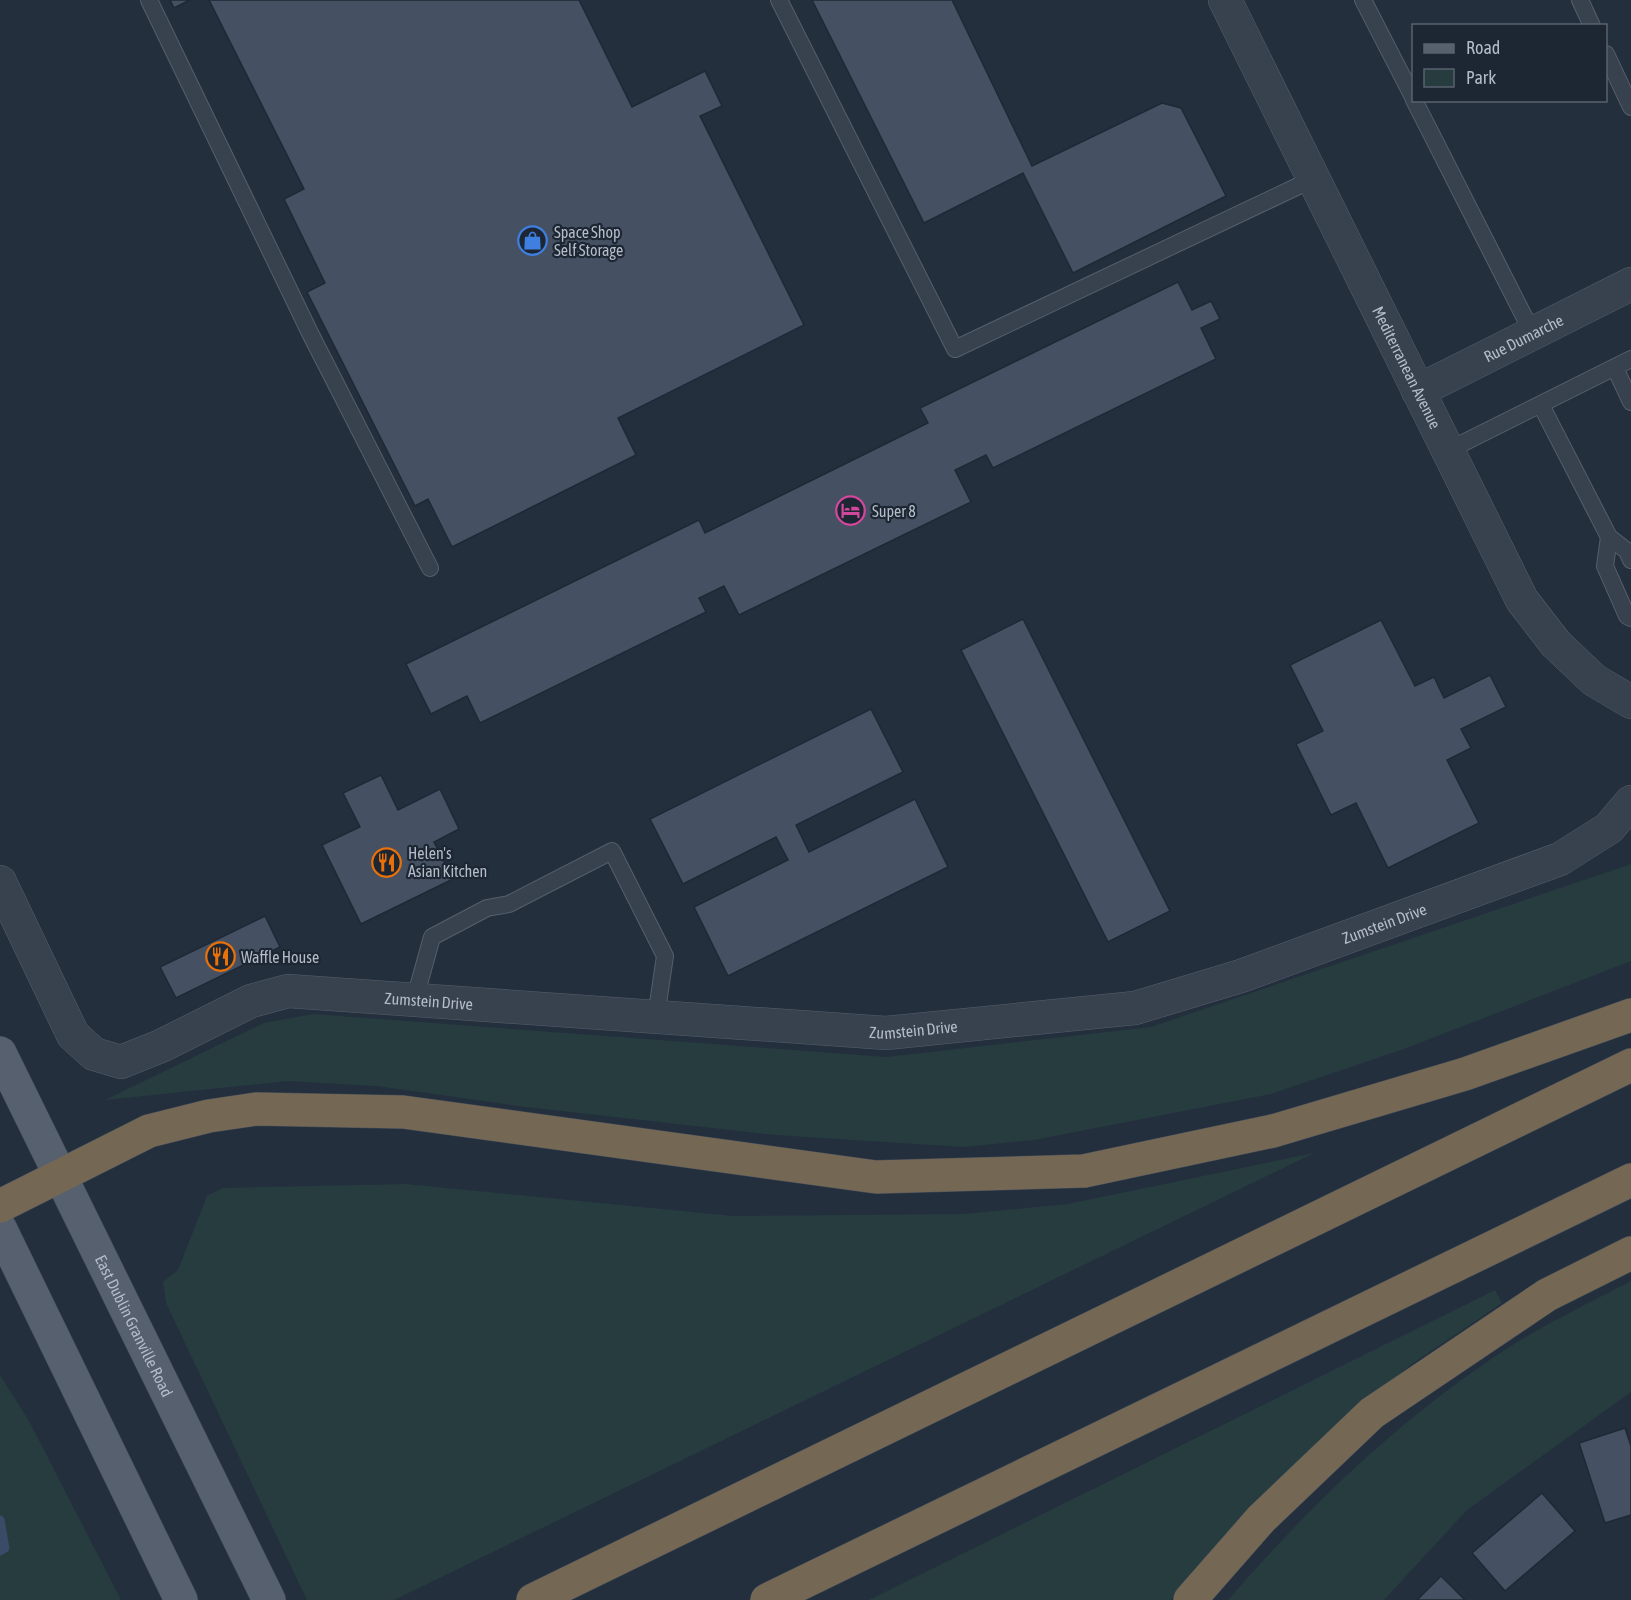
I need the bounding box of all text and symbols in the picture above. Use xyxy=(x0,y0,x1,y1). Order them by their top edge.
legend xyxy=(1412,24,1607,102)
text: Road xyxy=(1466,37,1500,58)
text: Park xyxy=(1466,67,1496,88)
place label: Space Shop Self Storage xyxy=(554,223,623,260)
shop icon: Space Shop Self Storage xyxy=(517,225,549,257)
street label: Mediterranean Avenue xyxy=(1369,303,1445,432)
street label: Rue Dumarche xyxy=(1481,311,1566,366)
hotel icon: Super 8 xyxy=(835,495,867,527)
place label: Super 8 xyxy=(872,502,916,521)
place label: Helen's Asian Kitchen xyxy=(408,844,487,880)
restaurant icon: Helen's Asian Kitchen xyxy=(371,846,403,878)
street label: Zumstein Drive xyxy=(1340,900,1429,947)
restaurant icon: Waffle House xyxy=(204,941,236,973)
place label: Waffle House xyxy=(241,948,319,966)
street label: Zumstein Drive xyxy=(384,989,473,1013)
street label: Zumstein Drive xyxy=(869,1017,958,1042)
street label: East Dublin Granville Road xyxy=(92,1252,177,1400)

